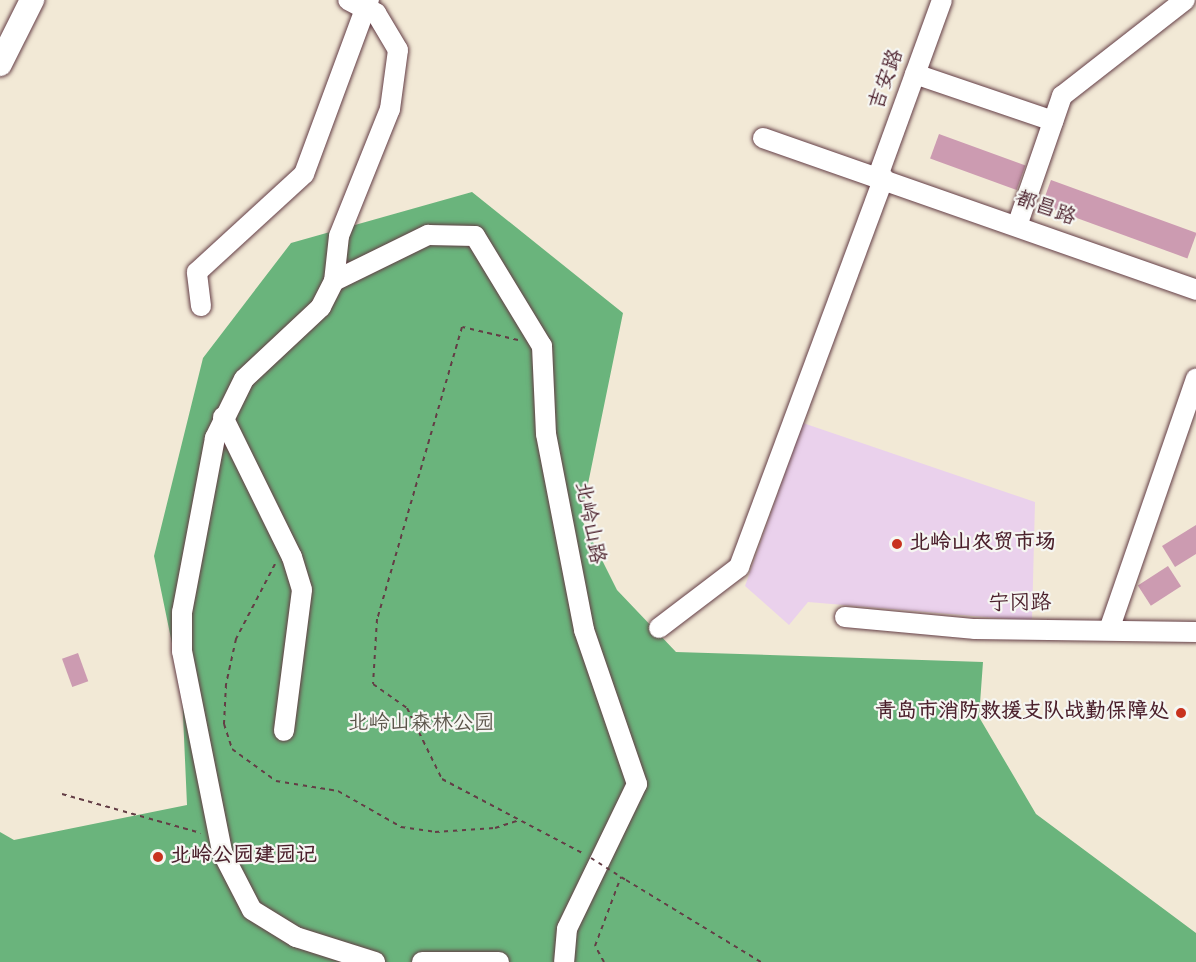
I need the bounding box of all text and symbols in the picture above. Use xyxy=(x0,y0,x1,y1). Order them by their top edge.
street label: 吉安路 xyxy=(865,46,911,114)
street label: 都昌路 xyxy=(1011,187,1079,233)
street label: 北岭山路 xyxy=(568,479,608,567)
place label: 北岭山农贸市场 xyxy=(909,531,1056,557)
marker: 北岭山农贸市场 xyxy=(890,537,904,551)
street label: 宁冈路 xyxy=(988,592,1052,618)
place label: 青岛市消防救援支队战勤保障处 xyxy=(875,700,1169,726)
marker: 青岛市消防救援支队战勤保障处 xyxy=(1174,706,1188,720)
park label: 北岭山森林公园 xyxy=(348,712,494,738)
place label: 北岭公园建园记 xyxy=(170,844,317,870)
marker: 北岭公园建园记 xyxy=(151,850,165,864)

